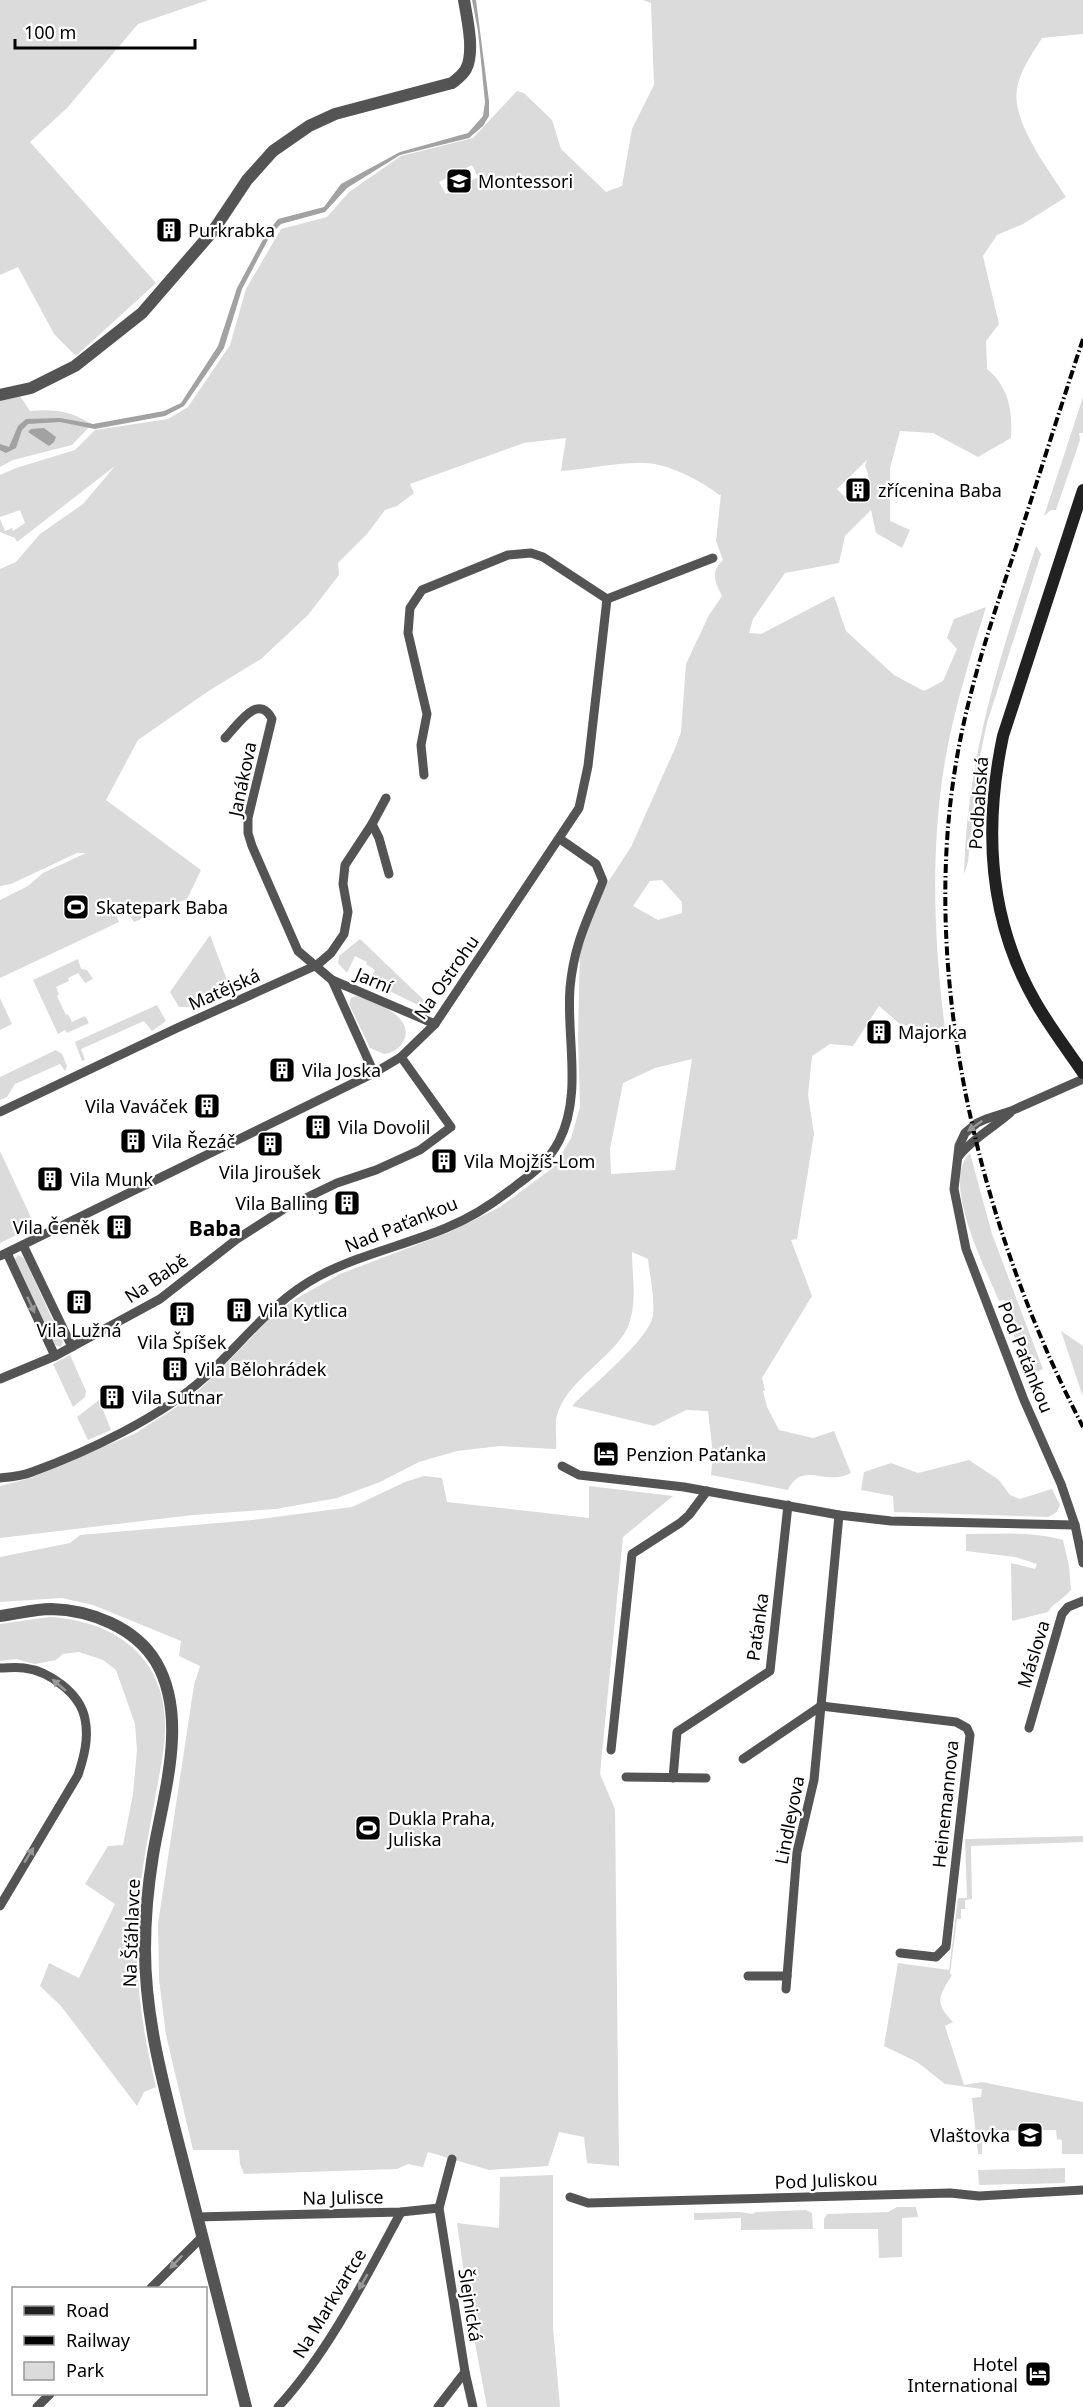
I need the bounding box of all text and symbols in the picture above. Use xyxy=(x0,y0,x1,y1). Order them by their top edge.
scale bar xyxy=(15,12,195,50)
text: 100 m xyxy=(24,20,76,44)
school or university icon: Montessori xyxy=(444,166,474,196)
place label: Montessori xyxy=(478,169,573,193)
building icon: Purkrabka xyxy=(154,215,184,245)
place label: Purkrabka xyxy=(188,218,275,242)
building icon: zřícenina Baba xyxy=(843,475,873,505)
place label: zřícenina Baba xyxy=(878,478,1002,502)
street label: Janákova xyxy=(222,740,262,820)
street label: Podbabská xyxy=(963,756,993,850)
sports icon: Skatepark Baba xyxy=(61,892,91,922)
place label: Skatepark Baba xyxy=(96,895,228,919)
street label: Na Ostrohu xyxy=(408,930,484,1024)
street label: Jarní xyxy=(350,961,397,999)
street label: Matějská xyxy=(184,963,264,1015)
building icon: Majorka xyxy=(864,1017,894,1047)
place label: Majorka xyxy=(898,1020,967,1044)
building icon: Vila Joska xyxy=(267,1055,297,1085)
place label: Vila Joska xyxy=(302,1058,381,1082)
building icon: Vila Vaváček xyxy=(192,1091,222,1121)
place label: Vila Vaváček xyxy=(85,1094,188,1118)
building icon: Vila Dovolil xyxy=(303,1112,333,1142)
place label: Vila Dovolil xyxy=(338,1115,431,1139)
one-way arrow xyxy=(967,1120,983,1131)
building icon: Vila Řezáč xyxy=(118,1126,148,1156)
place label: Vila Řezáč xyxy=(152,1129,236,1153)
building icon: Vila Jiroušek xyxy=(255,1129,285,1159)
building icon: Vila Mojžíš-Lom xyxy=(429,1146,459,1176)
place label: Vila Mojžíš-Lom xyxy=(464,1149,595,1173)
place label: Vila Jiroušek xyxy=(219,1160,321,1184)
building icon: Vila Munk xyxy=(35,1164,65,1194)
place label: Vila Munk xyxy=(70,1167,153,1191)
building icon: Vila Balling xyxy=(332,1188,362,1218)
street label: Nad Paťankou xyxy=(341,1190,461,1258)
place label: Vila Balling xyxy=(235,1191,328,1215)
building icon: Vila Čeněk xyxy=(104,1212,134,1242)
district label: Baba xyxy=(189,1214,241,1242)
place label: Vila Čeněk xyxy=(13,1215,100,1239)
street label: Na Babě xyxy=(120,1248,192,1308)
building icon: Vila Lužná xyxy=(64,1287,94,1317)
building icon: Vila Kytlica xyxy=(224,1295,254,1325)
one-way arrow xyxy=(26,1296,35,1313)
place label: Vila Kytlica xyxy=(258,1298,348,1322)
street label: Pod Paťankou xyxy=(993,1298,1059,1416)
building icon: Vila Špíšek xyxy=(167,1299,197,1329)
place label: Vila Lužná xyxy=(36,1318,122,1342)
place label: Vila Špíšek xyxy=(138,1330,227,1354)
building icon: Vila Bělohrádek xyxy=(160,1354,190,1384)
place label: Vila Bělohrádek xyxy=(195,1357,327,1381)
building icon: Vila Sutnar xyxy=(97,1382,127,1412)
place label: Vila Sutnar xyxy=(132,1385,224,1409)
hotel icon: Penzion Paťanka xyxy=(591,1439,621,1469)
place label: Penzion Paťanka xyxy=(626,1442,766,1466)
street label: Paťanka xyxy=(740,1591,774,1663)
street label: Máslova xyxy=(1011,1617,1055,1691)
one-way arrow xyxy=(51,1678,67,1691)
street label: Heinemannova xyxy=(926,1739,964,1869)
street label: Lindleyova xyxy=(769,1774,809,1866)
place label: Dukla Praha, Juliska xyxy=(386,1806,495,1851)
sports icon: Dukla Praha, Juliska xyxy=(353,1813,383,1843)
one-way arrow xyxy=(24,1847,35,1863)
street label: Na Šťáhlavce xyxy=(117,1878,145,1988)
school or university icon: Vlaštovka xyxy=(1015,2120,1045,2150)
place label: Vlaštovka xyxy=(930,2123,1010,2147)
street label: Pod Juliskou xyxy=(774,2166,878,2194)
street label: Na Julisce xyxy=(302,2184,384,2210)
street label: Na Markvartce xyxy=(287,2244,371,2362)
one-way arrow xyxy=(169,2255,183,2270)
street label: Šlejnická xyxy=(453,2267,489,2343)
one-way arrow xyxy=(358,2274,368,2291)
legend xyxy=(12,2287,207,2395)
text: Road xyxy=(66,2298,109,2322)
text: Railway xyxy=(66,2328,131,2352)
place label: Hotel International xyxy=(908,2352,1018,2397)
text: Park xyxy=(66,2358,104,2382)
hotel icon: Hotel International xyxy=(1023,2359,1053,2389)

